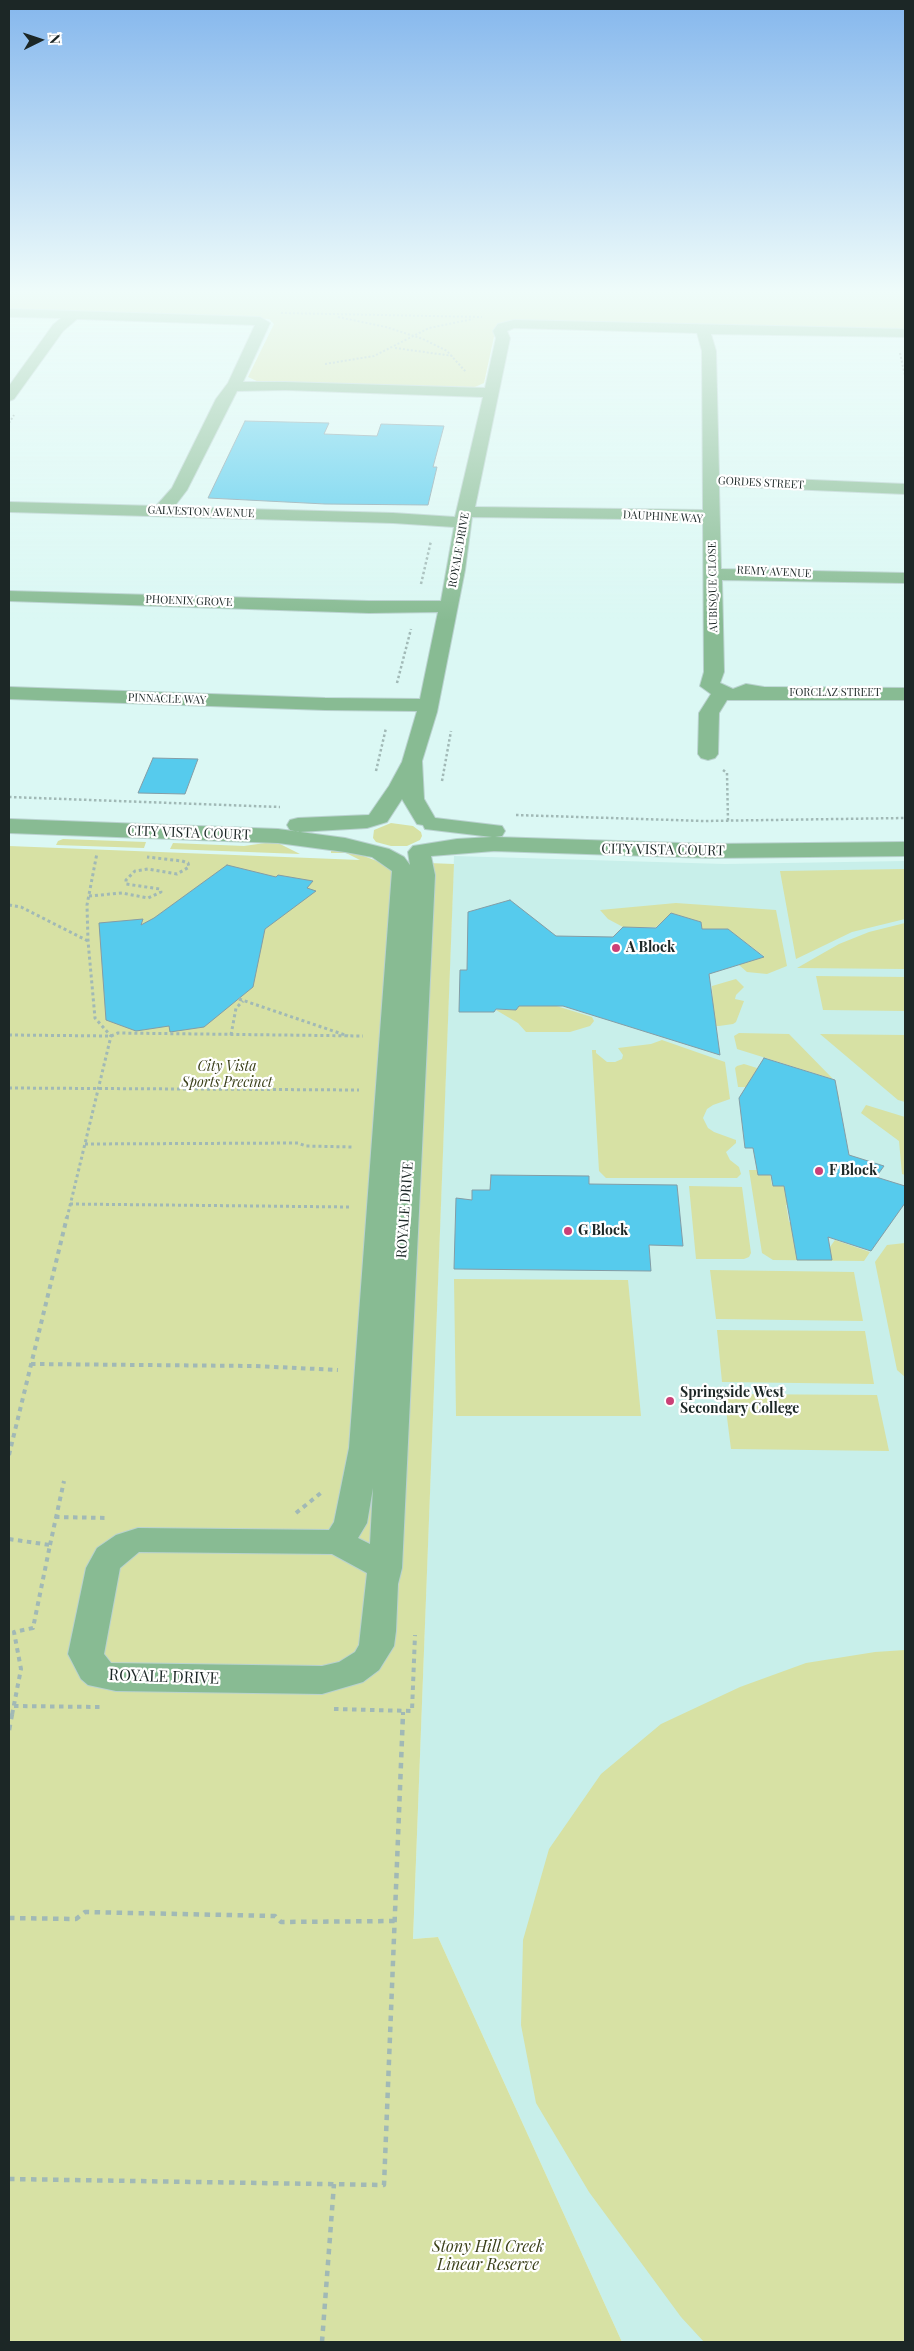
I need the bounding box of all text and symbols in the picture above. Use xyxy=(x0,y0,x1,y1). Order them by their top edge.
north arrow xyxy=(15,15,65,65)
text: N xyxy=(46,33,65,45)
street label: GORDES STREET xyxy=(718,474,804,492)
street label: GALVESTON AVENUE xyxy=(147,504,255,520)
street label: DAUPHINE WAY xyxy=(623,508,703,526)
street label: ROYALE DRIVE xyxy=(446,511,472,589)
street label: AUBISQUE CLOSE xyxy=(706,542,720,632)
street label: REMY AVENUE xyxy=(736,563,812,581)
street label: PHOENIX GROVE xyxy=(145,593,233,609)
street label: FORCLAZ STREET xyxy=(789,686,881,700)
street label: PINNACLE WAY xyxy=(128,691,206,707)
street label: CITY VISTA COURT xyxy=(127,822,251,844)
street label: CITY VISTA COURT xyxy=(601,841,725,859)
place label: A Block xyxy=(626,940,675,956)
marker: A Block xyxy=(610,942,622,954)
park label: City Vista Sports Precinct xyxy=(182,1059,272,1092)
street label: ROYALE DRIVE xyxy=(393,1161,417,1259)
place label: F Block xyxy=(829,1163,877,1179)
marker: F Block xyxy=(813,1165,825,1177)
place label: G Block xyxy=(578,1223,628,1239)
marker: G Block xyxy=(562,1225,574,1237)
place label: Springside West Secondary College xyxy=(680,1385,799,1418)
marker: Springside West Secondary College xyxy=(664,1395,676,1407)
street label: ROYALE DRIVE xyxy=(108,1665,220,1689)
park label: Stony Hill Creek Linear Reserve xyxy=(432,2237,544,2275)

